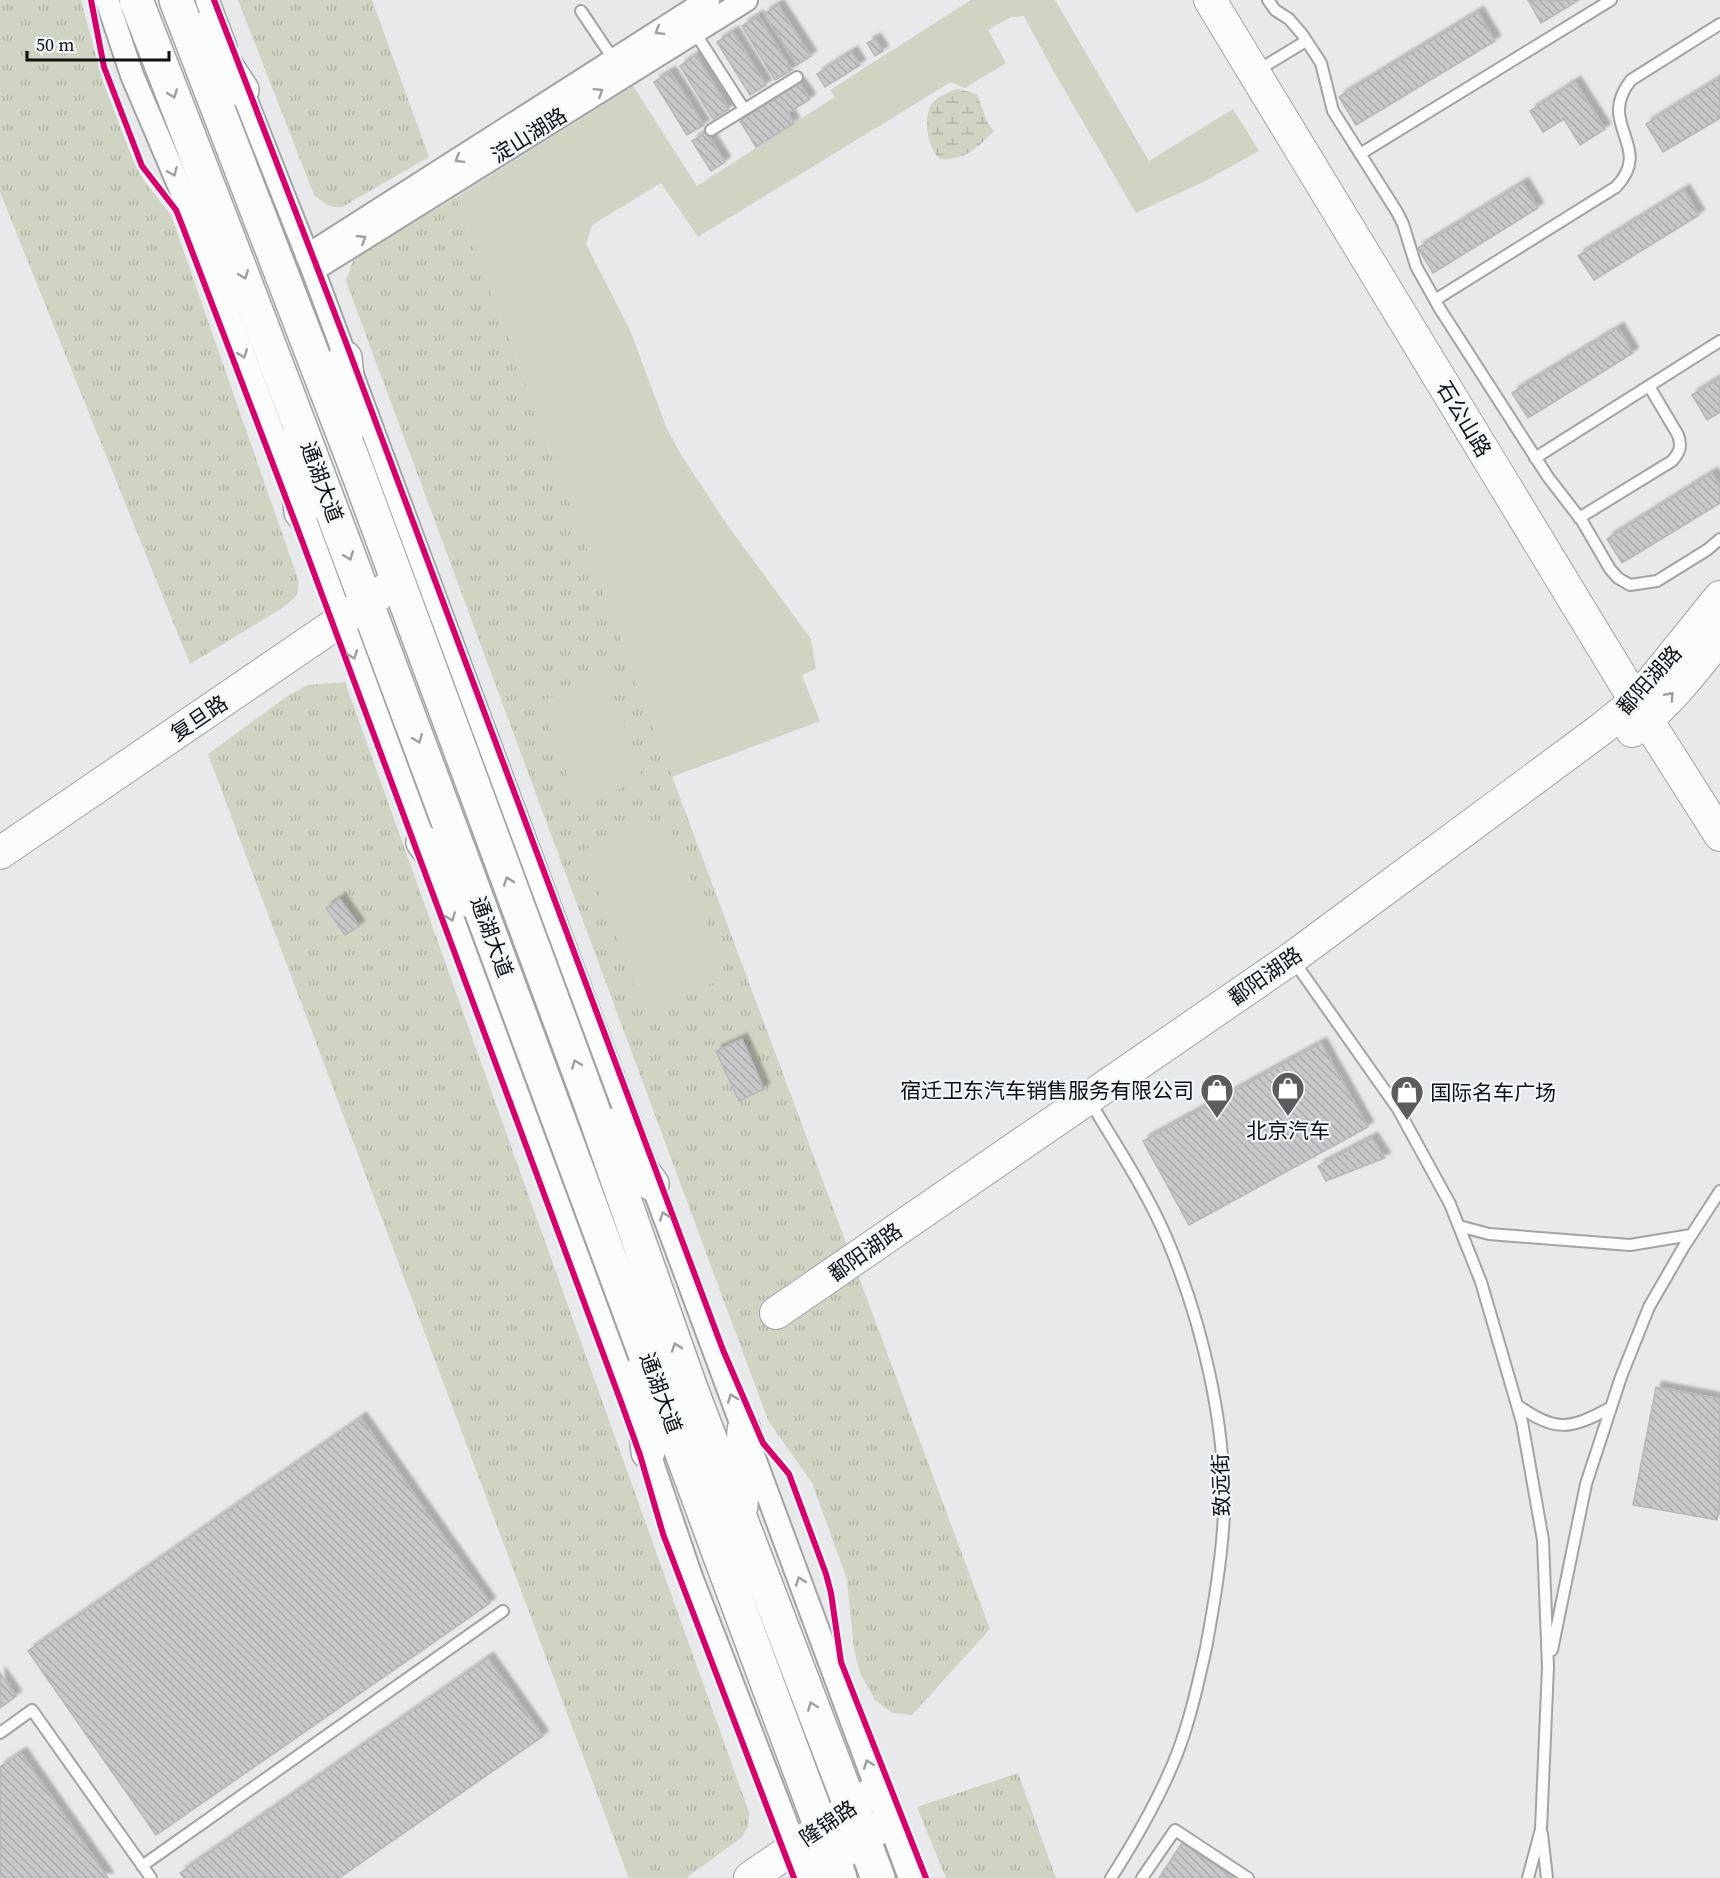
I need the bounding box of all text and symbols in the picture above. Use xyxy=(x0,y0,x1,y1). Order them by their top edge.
scale bar xyxy=(27,24,170,62)
one-way arrow xyxy=(655,24,665,36)
text: 50 m xyxy=(36,32,74,57)
one-way arrow xyxy=(166,87,178,98)
one-way arrow xyxy=(593,87,603,99)
street label: 淀山湖路 xyxy=(486,100,572,170)
one-way arrow xyxy=(455,151,465,163)
one-way arrow xyxy=(166,166,178,177)
one-way arrow xyxy=(356,236,367,247)
one-way arrow xyxy=(237,269,249,280)
one-way arrow xyxy=(236,348,248,359)
street label: 石公山路 xyxy=(1430,376,1498,462)
street label: 通湖大道 xyxy=(294,438,350,526)
one-way arrow xyxy=(342,550,355,561)
street label: 鄱阳湖路 xyxy=(1610,639,1688,721)
one-way arrow xyxy=(346,650,359,660)
street label: 复旦路 xyxy=(165,688,233,748)
one-way arrow xyxy=(1662,692,1673,703)
one-way arrow xyxy=(410,733,423,744)
one-way arrow xyxy=(503,876,516,887)
street label: 通湖大道 xyxy=(464,893,520,981)
one-way arrow xyxy=(443,911,456,922)
street label: 鄱阳湖路 xyxy=(1222,940,1308,1012)
one-way arrow xyxy=(571,1059,583,1070)
shop icon: 北京汽车 xyxy=(1270,1070,1306,1117)
shop icon: 宿迁卫东汽车销售服务有限公司 xyxy=(1199,1072,1235,1119)
shop icon: 国际名车广场 xyxy=(1389,1074,1425,1121)
place label: 宿迁卫东汽车销售服务有限公司 xyxy=(900,1076,1194,1105)
place label: 国际名车广场 xyxy=(1430,1078,1556,1107)
place label: 北京汽车 xyxy=(1246,1116,1330,1145)
one-way arrow xyxy=(659,1211,671,1222)
street label: 鄱阳湖路 xyxy=(822,1216,908,1288)
one-way arrow xyxy=(670,1342,683,1352)
street label: 通湖大道 xyxy=(633,1349,689,1437)
one-way arrow xyxy=(727,1394,739,1405)
street label: 致远街 xyxy=(1205,1453,1237,1517)
one-way arrow xyxy=(794,1577,807,1587)
one-way arrow xyxy=(807,1701,819,1712)
one-way arrow xyxy=(863,1759,875,1770)
street label: 隆锦路 xyxy=(794,1793,862,1853)

